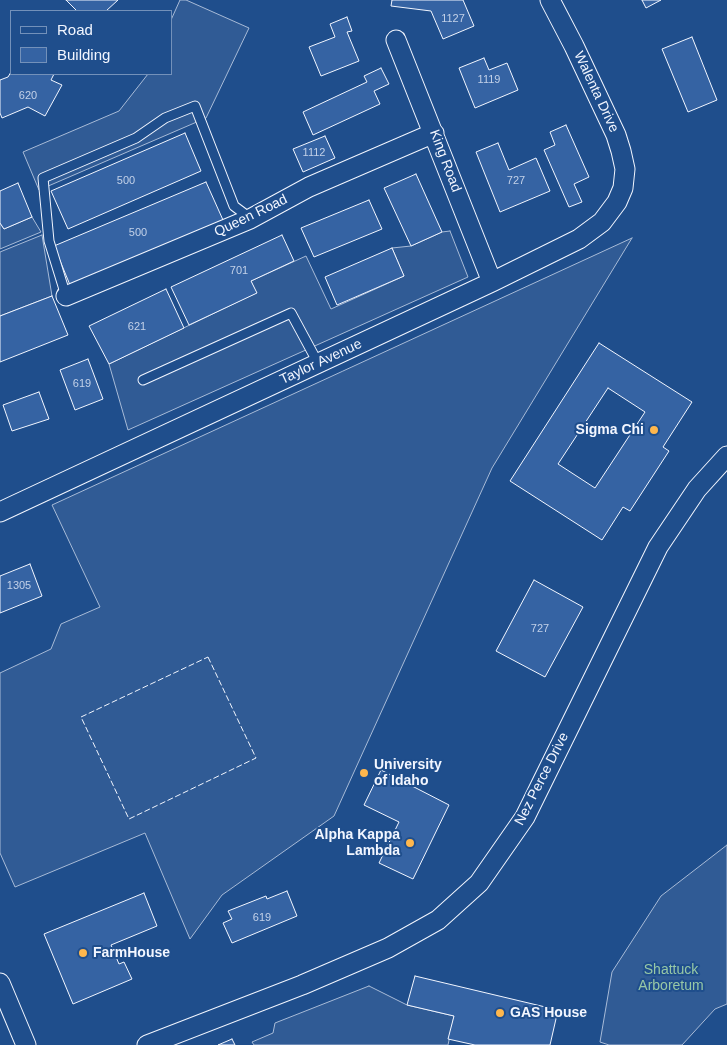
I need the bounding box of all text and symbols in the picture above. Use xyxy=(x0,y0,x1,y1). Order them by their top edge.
legend xyxy=(10,10,172,75)
house number: 1127 xyxy=(441,12,465,26)
text: Road xyxy=(57,21,93,38)
text: Building xyxy=(57,46,110,63)
street label: Walenta Drive xyxy=(570,49,622,135)
house number: 1119 xyxy=(478,73,500,87)
house number: 620 xyxy=(19,89,37,103)
street label: King Road xyxy=(425,127,465,195)
house number: 1112 xyxy=(303,146,325,160)
house number: 500 xyxy=(117,174,135,188)
house number: 727 xyxy=(507,174,525,188)
street label: Queen Road xyxy=(212,191,290,241)
house number: 500 xyxy=(129,226,147,240)
house number: 701 xyxy=(230,264,248,278)
house number: 621 xyxy=(128,320,146,334)
street label: Taylor Avenue xyxy=(277,336,365,388)
house number: 619 xyxy=(73,377,91,391)
place label: Sigma Chi xyxy=(576,422,644,438)
marker: Sigma Chi xyxy=(648,424,660,436)
house number: 1305 xyxy=(7,579,31,593)
house number: 727 xyxy=(531,622,549,636)
street label: Nez Perce Drive xyxy=(511,730,573,828)
place label: University of Idaho xyxy=(374,757,442,790)
marker: University of Idaho xyxy=(358,767,370,779)
place label: Alpha Kappa Lambda xyxy=(314,827,400,860)
marker: Alpha Kappa Lambda xyxy=(404,837,416,849)
house number: 619 xyxy=(253,911,271,925)
place label: FarmHouse xyxy=(93,945,170,961)
marker: FarmHouse xyxy=(77,947,89,959)
park label: Shattuck Arboretum xyxy=(638,962,704,994)
place label: GAS House xyxy=(510,1005,587,1021)
marker: GAS House xyxy=(494,1007,506,1019)

